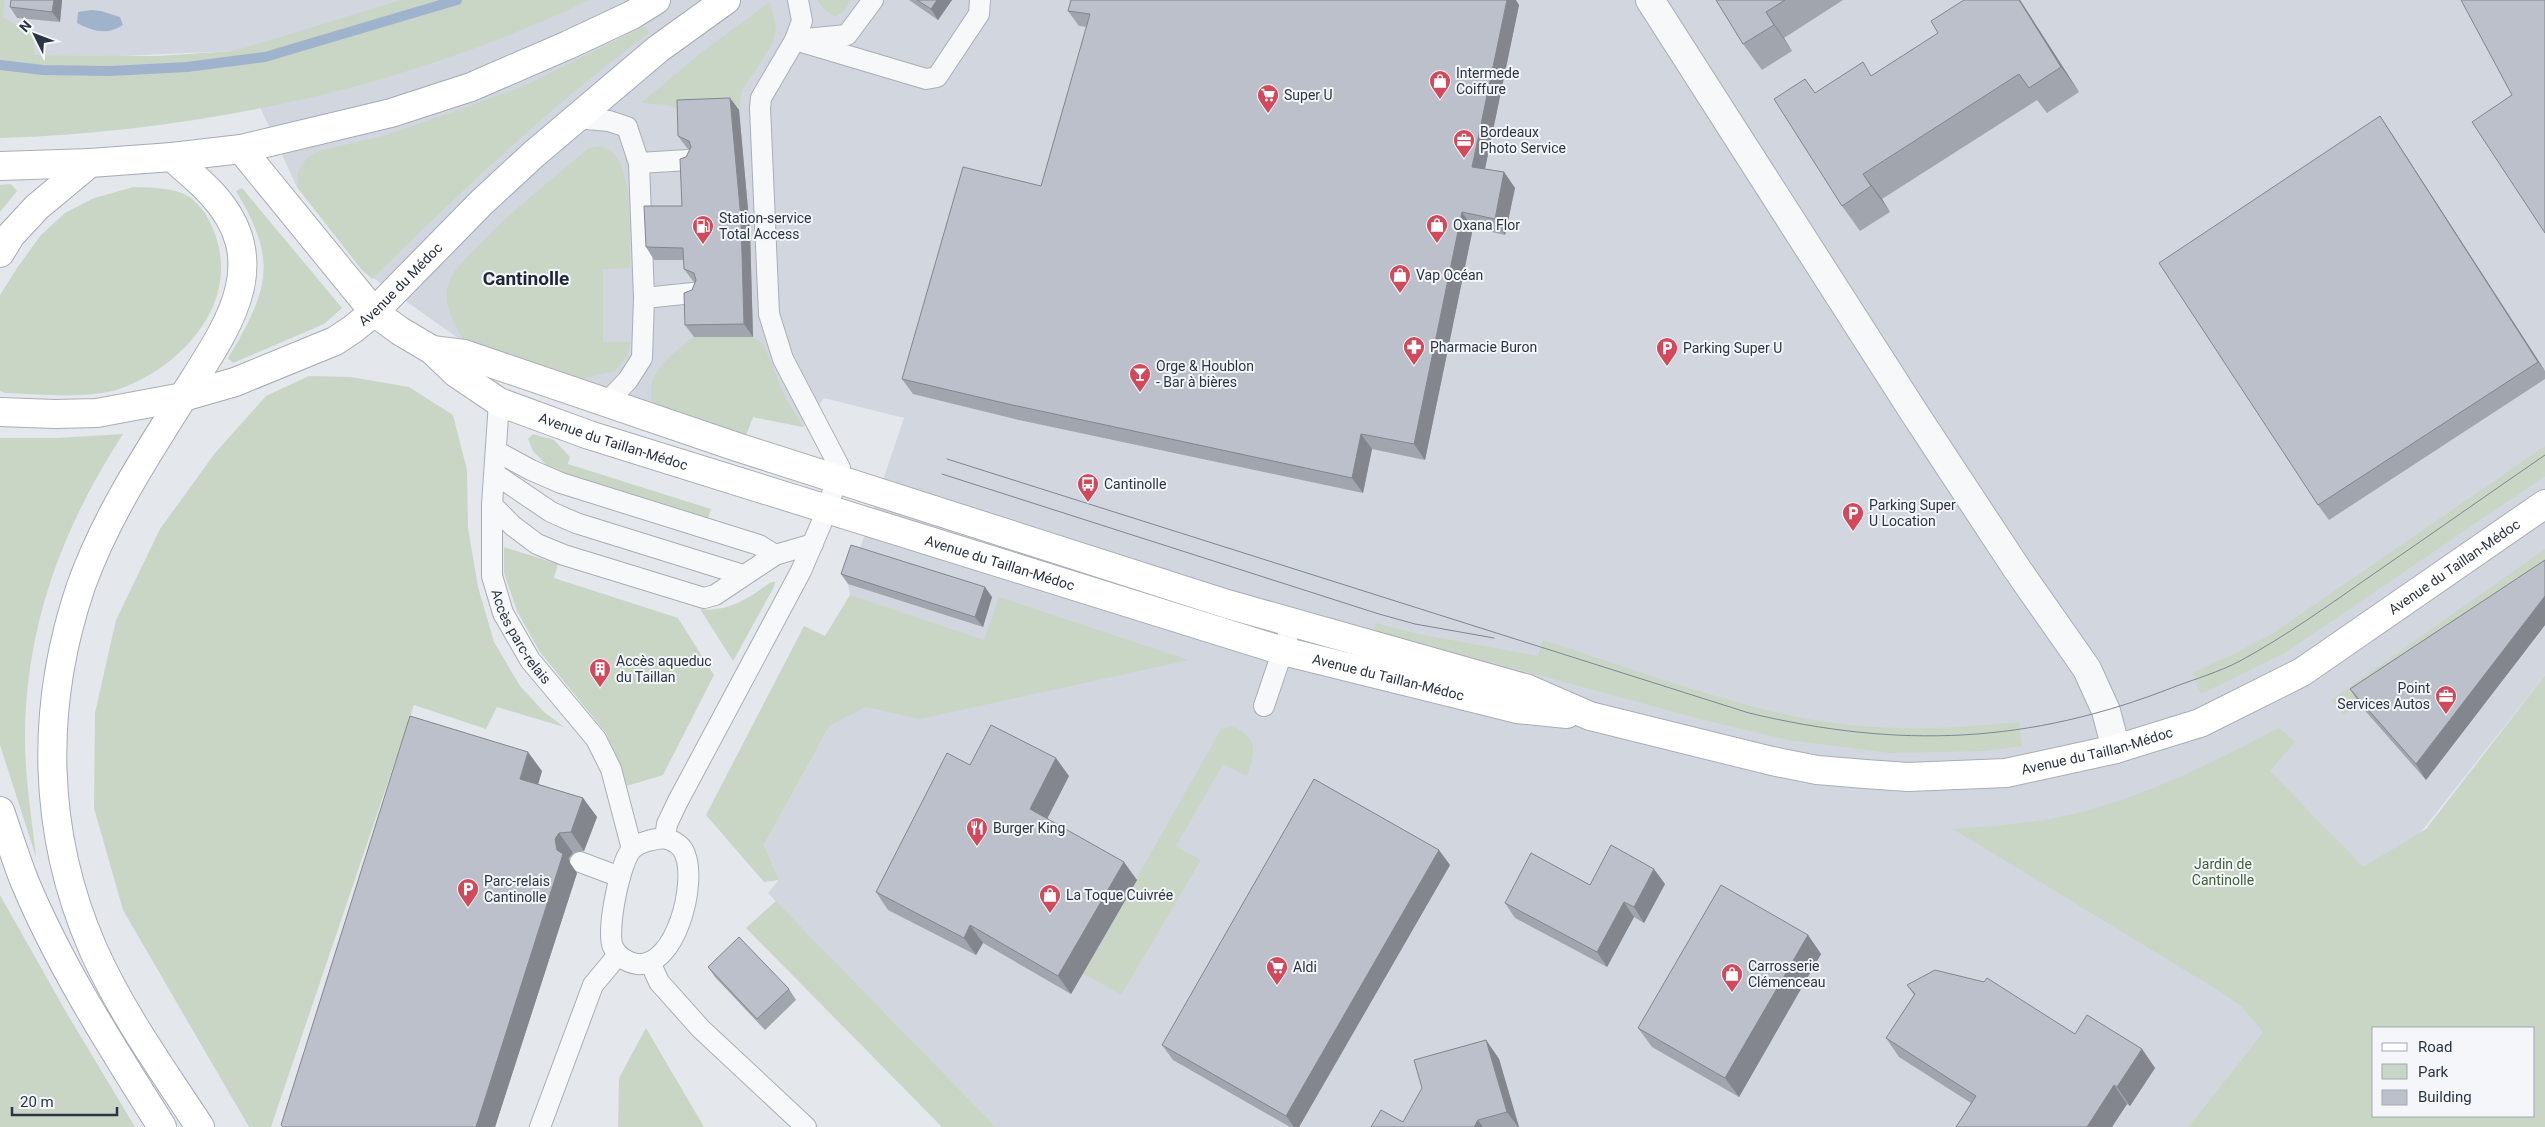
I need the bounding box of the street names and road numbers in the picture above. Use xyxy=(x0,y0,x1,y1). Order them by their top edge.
street label: Avenue du Médoc xyxy=(355,239,445,329)
street label: Avenue du Taillan-Médoc xyxy=(537,409,690,473)
street label: Avenue du Taillan-Médoc xyxy=(2386,516,2523,618)
street label: Avenue du Taillan-Médoc xyxy=(923,532,1077,594)
street label: Accès parc-relais xyxy=(488,587,554,687)
street label: Avenue du Taillan-Médoc xyxy=(1311,651,1466,704)
street label: Avenue du Taillan-Médoc xyxy=(2020,724,2175,777)

